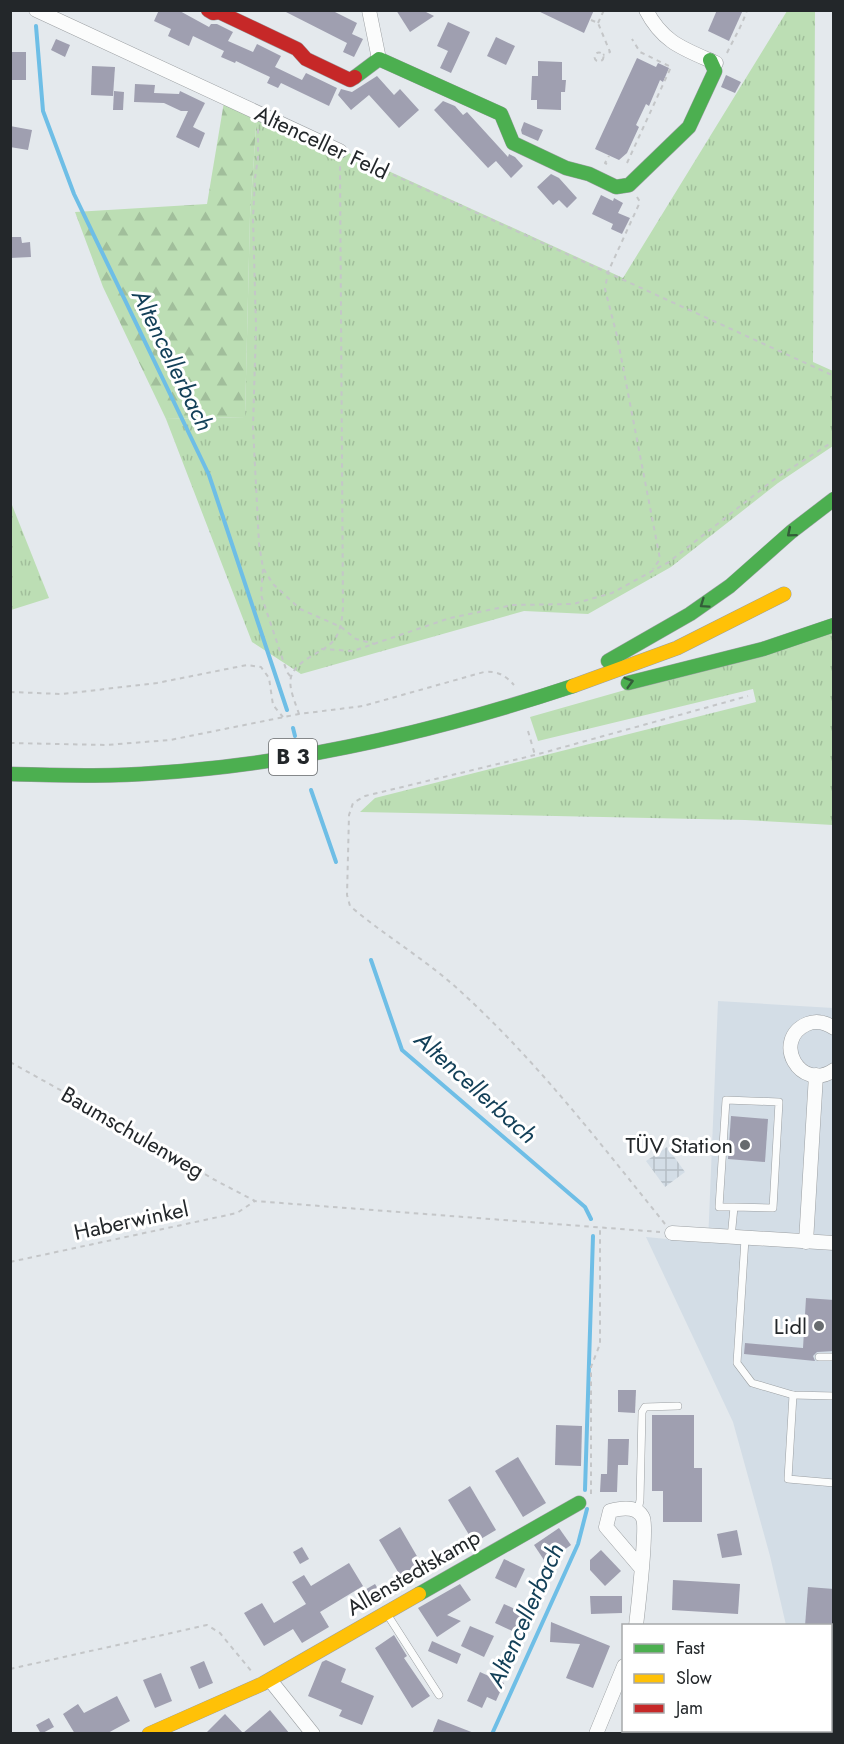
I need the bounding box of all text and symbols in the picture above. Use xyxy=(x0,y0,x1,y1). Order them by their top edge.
street label: Altenceller Feld xyxy=(250,97,394,187)
water label: Altencellerbach xyxy=(123,282,223,437)
one-way arrow xyxy=(787,526,798,537)
one-way arrow xyxy=(699,597,710,608)
one-way arrow xyxy=(624,677,634,690)
road number: B 3 xyxy=(269,739,317,775)
water label: Altencellerbach xyxy=(406,1022,545,1152)
street label: Baumschulenweg xyxy=(56,1078,210,1186)
place label: TÜV Station xyxy=(625,1129,733,1161)
marker: TÜV Station xyxy=(738,1138,752,1152)
street label: Haberwinkel xyxy=(71,1192,191,1248)
place label: Lidl xyxy=(774,1310,807,1342)
marker: Lidl xyxy=(812,1319,826,1333)
street label: Allenstedtskamp xyxy=(340,1521,486,1623)
water label: Altencellerbach xyxy=(477,1537,572,1693)
legend xyxy=(622,1624,832,1732)
text: Fast xyxy=(676,1635,705,1661)
text: Slow xyxy=(676,1665,713,1691)
text: Jam xyxy=(674,1695,703,1721)

